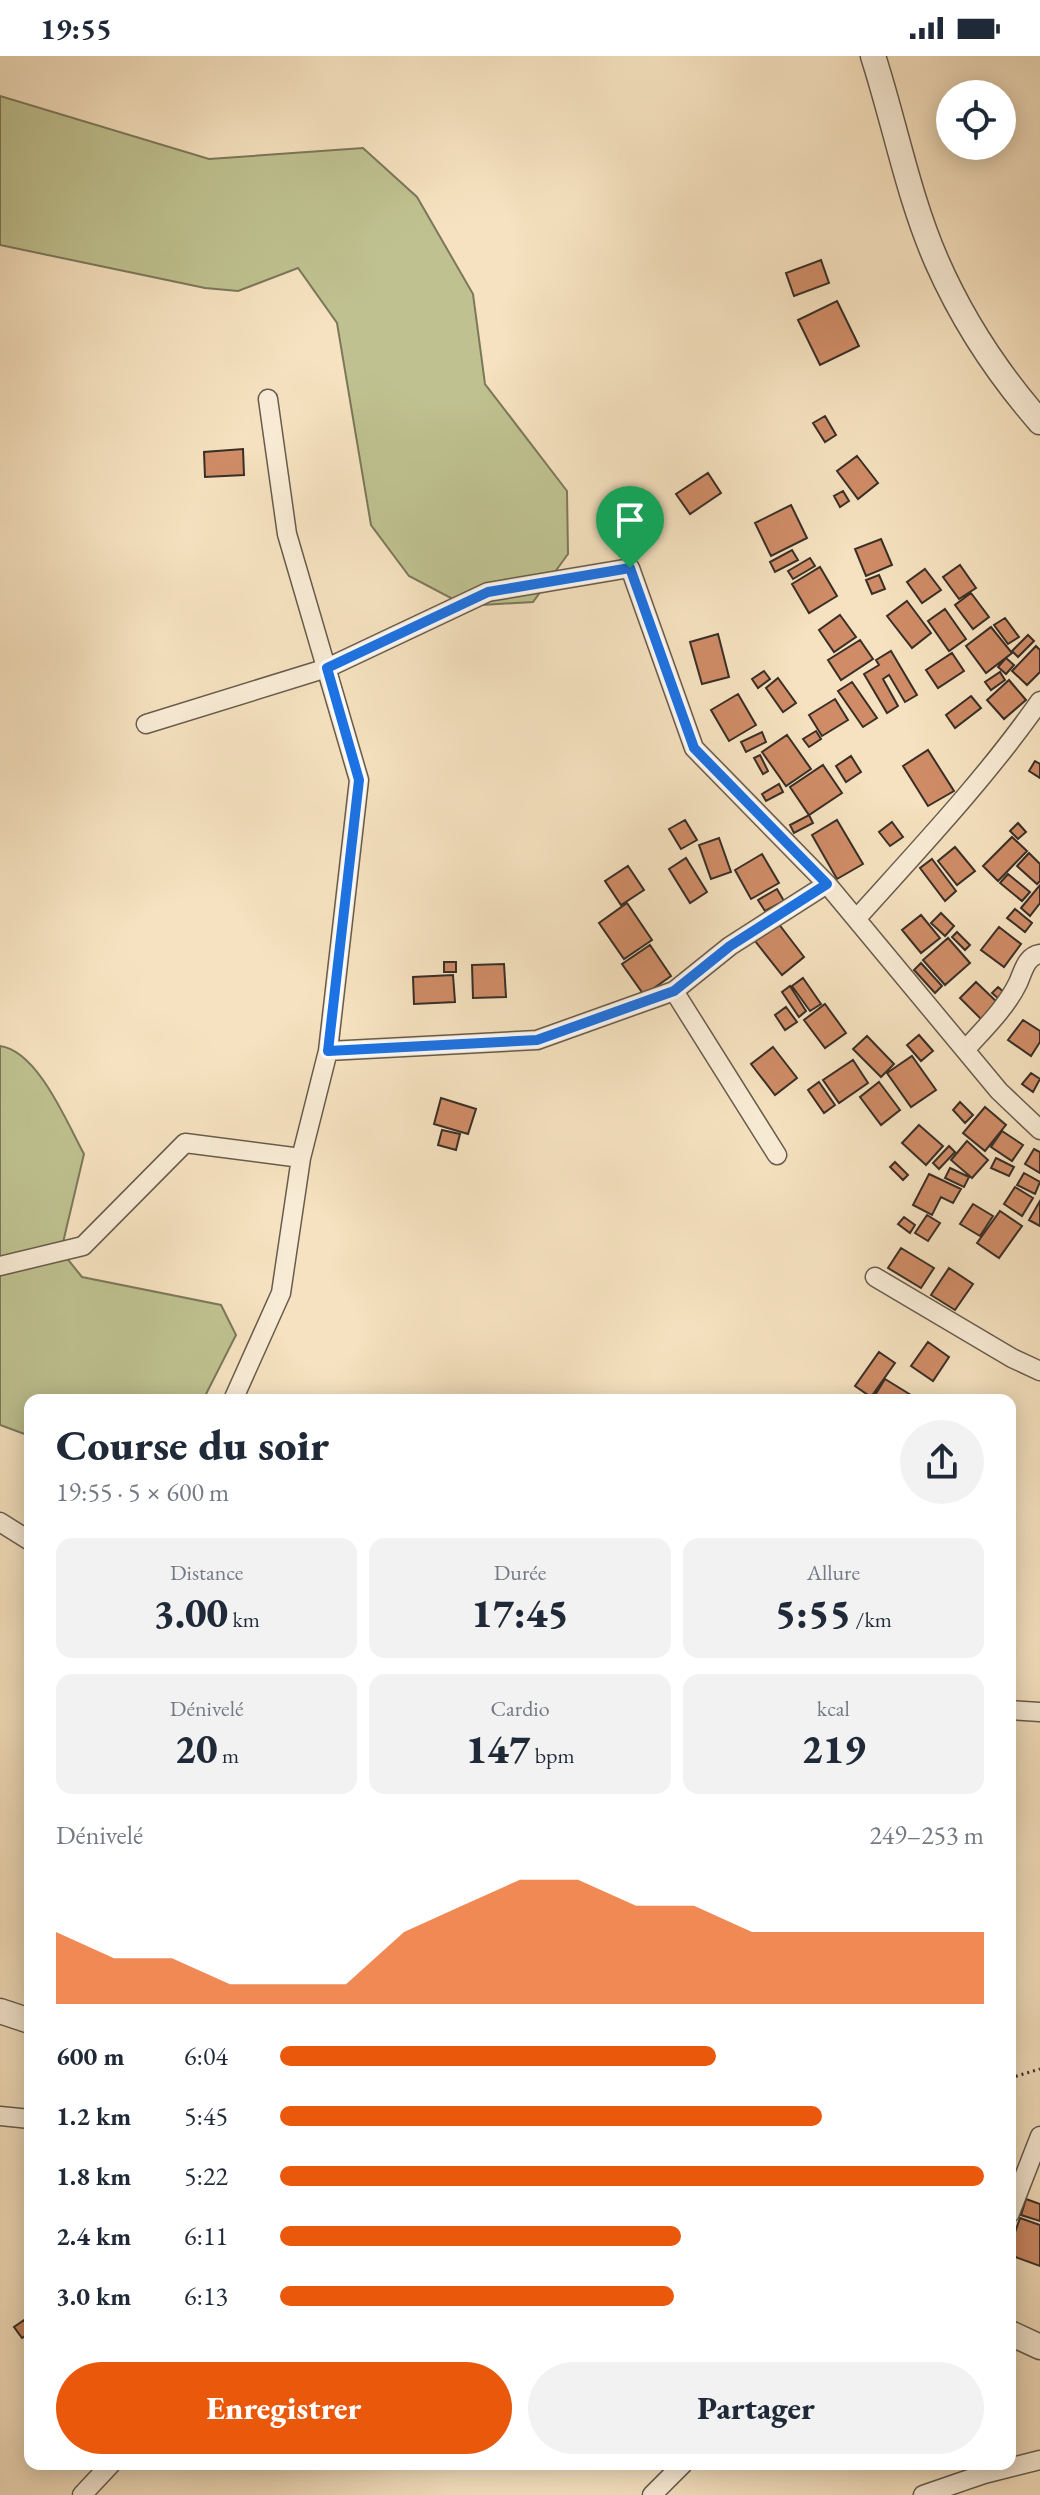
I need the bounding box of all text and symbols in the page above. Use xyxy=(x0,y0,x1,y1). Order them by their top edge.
text: 19:55 xyxy=(40,9,112,48)
map controls xyxy=(936,80,1016,160)
button: locate xyxy=(936,80,1016,160)
pin xyxy=(596,486,664,568)
icon: arrive xyxy=(608,498,652,542)
text: Course du soir xyxy=(56,1416,329,1473)
button: share xyxy=(900,1420,984,1504)
text: 19:55 · 5 × 600 m xyxy=(56,1475,229,1509)
text: Distance xyxy=(170,1558,243,1587)
text: Durée xyxy=(494,1558,546,1587)
text: Allure xyxy=(807,1558,860,1587)
text: 3.00 xyxy=(153,1587,228,1639)
text: 17:45 xyxy=(471,1587,569,1639)
text: 5:55 xyxy=(775,1587,851,1639)
text: km xyxy=(228,1605,260,1634)
text: /km xyxy=(851,1605,892,1634)
text: Dénivelé xyxy=(170,1694,244,1723)
text: Cardio xyxy=(490,1694,550,1723)
text: kcal xyxy=(817,1694,850,1723)
text: 20 xyxy=(174,1723,218,1775)
text: 147 xyxy=(465,1723,530,1775)
text: 219 xyxy=(801,1723,866,1775)
text: m xyxy=(218,1741,239,1770)
text: bpm xyxy=(530,1741,575,1770)
text: Dénivelé xyxy=(56,1818,143,1852)
text: 249–253 m xyxy=(869,1818,984,1852)
text: 600 m xyxy=(56,2039,124,2073)
text: 6:04 xyxy=(184,2039,228,2073)
text: 1.2 km xyxy=(56,2099,131,2133)
text: 5:45 xyxy=(184,2099,228,2133)
text: 1.8 km xyxy=(56,2159,131,2193)
text: 5:22 xyxy=(184,2159,228,2193)
text: 2.4 km xyxy=(56,2219,131,2253)
text: 6:11 xyxy=(184,2219,228,2253)
text: 3.0 km xyxy=(56,2279,131,2313)
text: 6:13 xyxy=(184,2279,228,2313)
button: Enregistrer xyxy=(56,2362,512,2454)
button: Partager xyxy=(528,2362,984,2454)

